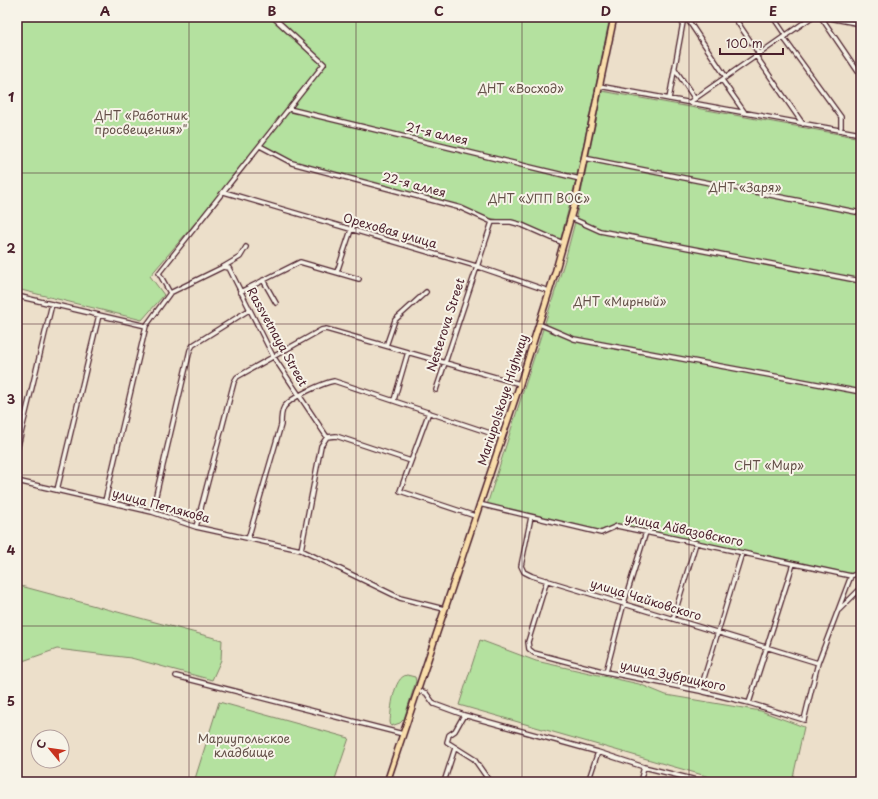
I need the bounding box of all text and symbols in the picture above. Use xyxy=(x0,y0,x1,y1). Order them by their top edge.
text: A xyxy=(100,1,110,20)
text: B xyxy=(268,1,277,20)
text: C xyxy=(434,1,444,20)
text: D xyxy=(601,1,611,20)
text: E xyxy=(769,1,777,20)
scale bar xyxy=(720,30,783,56)
text: 100 m xyxy=(726,34,763,52)
park label: ДНТ «Восход» xyxy=(477,79,564,97)
text: 1 xyxy=(8,87,14,106)
park label: ДНТ «Работник просвещения»" xyxy=(93,106,188,138)
street label: 21-я аллея xyxy=(404,117,470,149)
street label: 22-я аллея xyxy=(380,167,448,201)
park label: ДНТ «Заря» xyxy=(708,178,781,196)
park label: ДНТ «УПП ВОС» xyxy=(487,189,590,207)
street label: Ореховая улица xyxy=(341,208,440,252)
text: 2 xyxy=(6,238,16,257)
street label: Nesterova Street xyxy=(421,275,469,374)
street label: Rassvetnaya Street xyxy=(243,284,313,390)
park label: ДНТ «Мирный» xyxy=(573,292,667,310)
street label: Mariupolskoye Highway xyxy=(472,332,532,468)
text: 3 xyxy=(7,389,16,408)
park label: СНТ «Мир» xyxy=(734,456,804,474)
street label: улица Петлякова xyxy=(110,483,213,527)
street label: улица Айвазовского xyxy=(623,508,745,550)
text: 4 xyxy=(7,540,16,559)
street label: улица Чайковского xyxy=(588,574,704,625)
street label: улица Зубрицкого xyxy=(619,655,728,695)
text: 5 xyxy=(7,691,15,710)
north arrow xyxy=(30,729,70,769)
park label: Мариупольское кладбище xyxy=(198,729,291,761)
text: С xyxy=(31,736,50,752)

